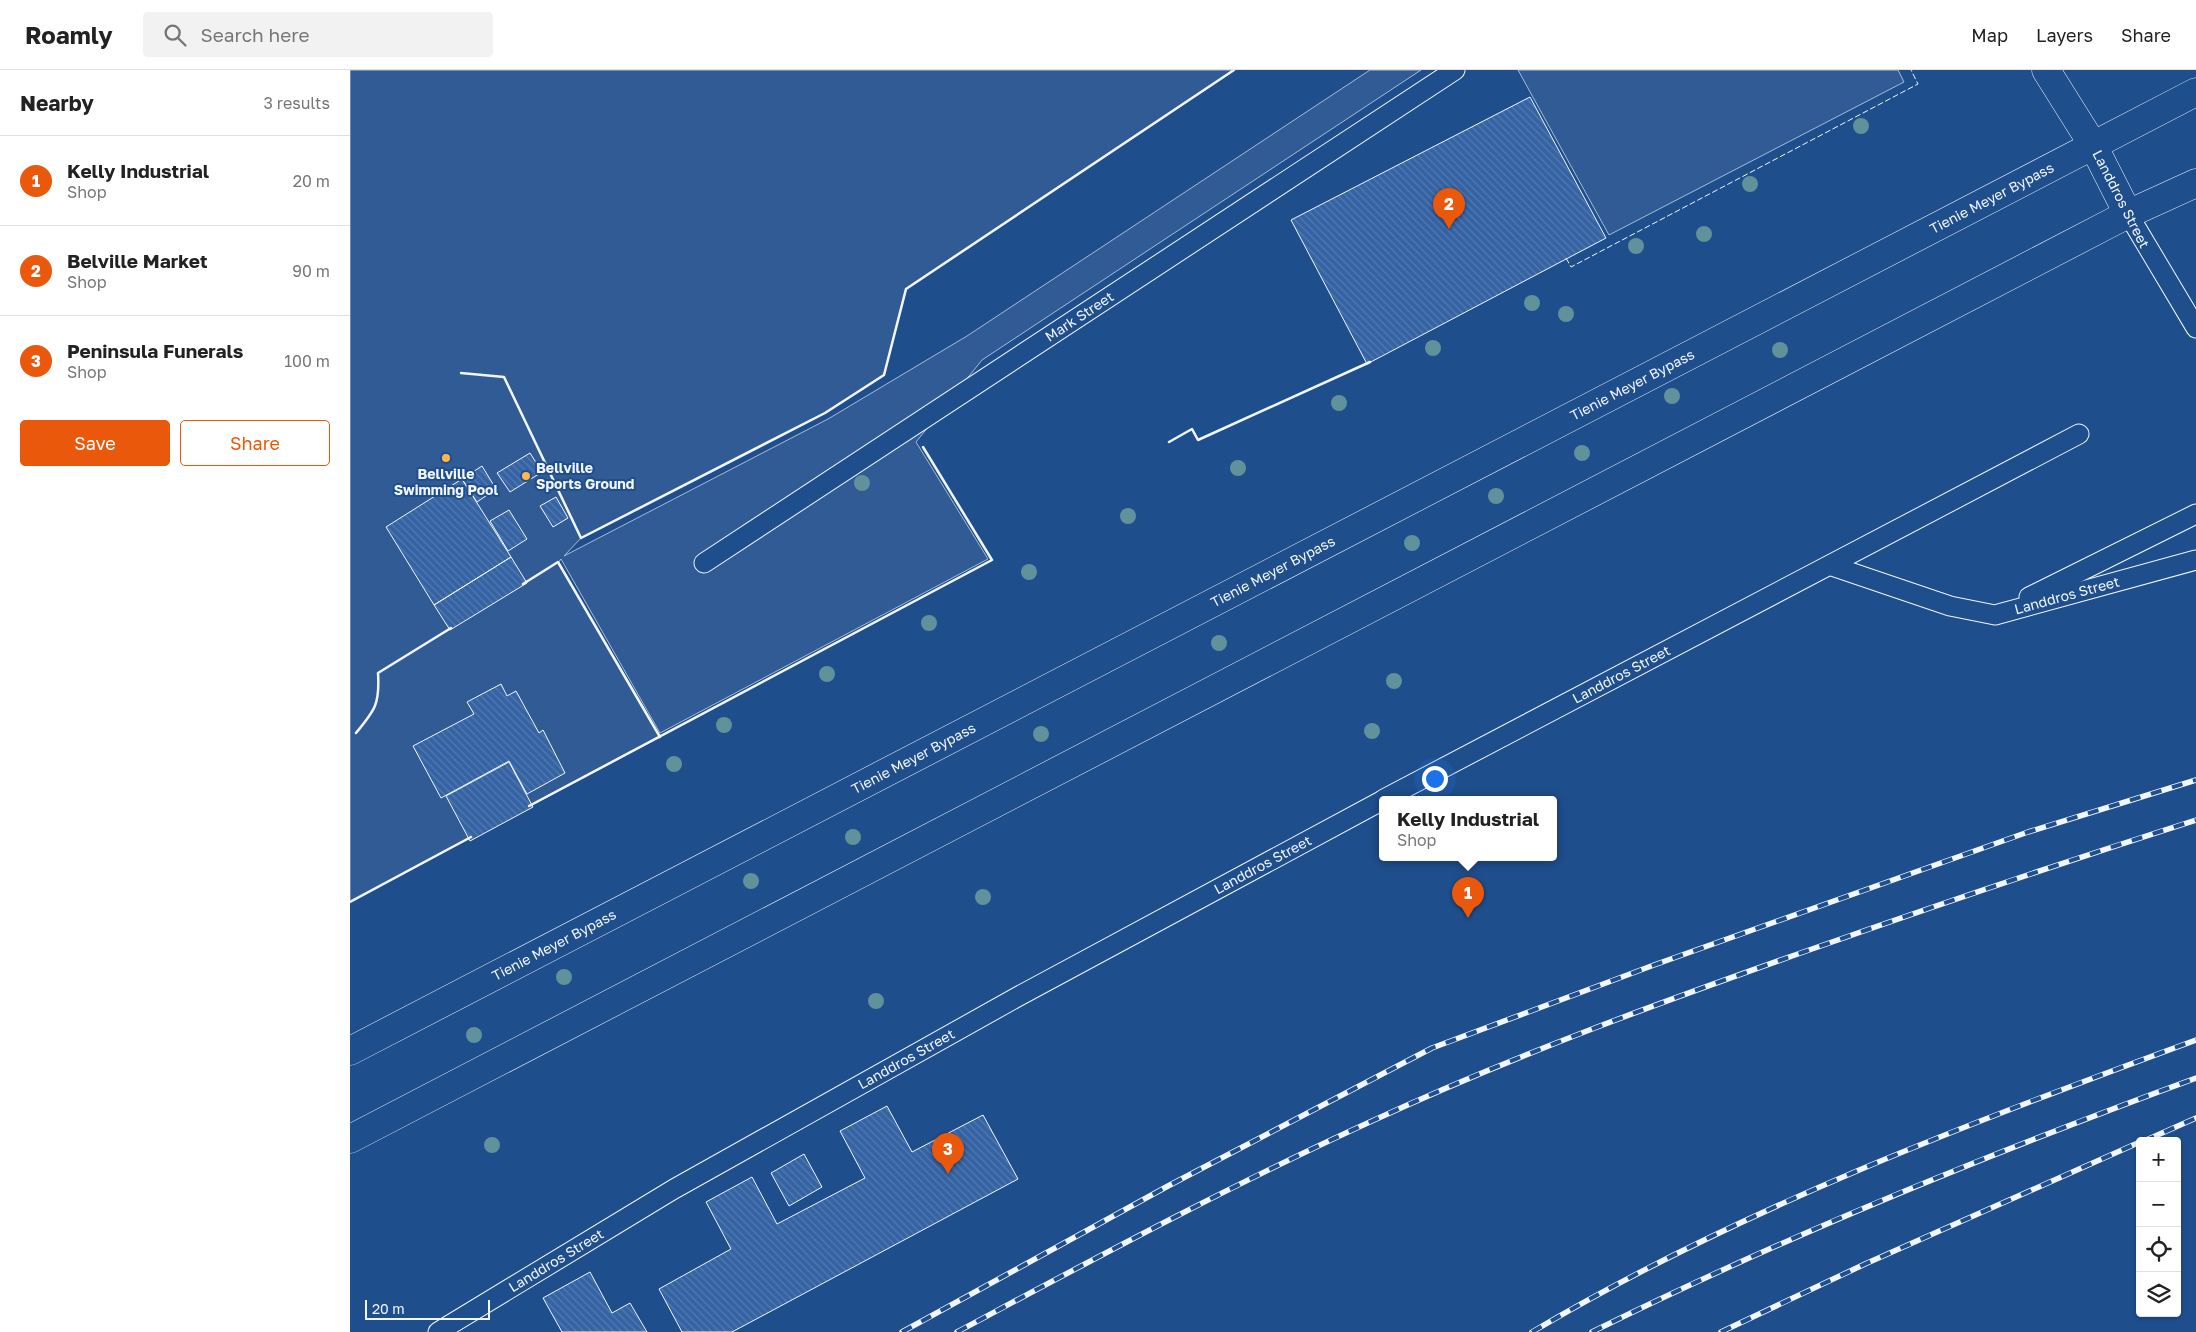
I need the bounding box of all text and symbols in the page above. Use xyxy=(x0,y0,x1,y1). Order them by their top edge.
search box xyxy=(143,12,493,57)
text: Roamly xyxy=(25,20,113,49)
icon: search xyxy=(161,21,189,49)
text: Search here xyxy=(201,23,309,46)
text: Map xyxy=(1971,24,2008,46)
text: Layers xyxy=(2036,24,2093,46)
text: Share xyxy=(2121,24,2171,46)
text: Nearby xyxy=(20,90,94,116)
text: 3 results xyxy=(263,93,330,113)
street label: Landdros Street xyxy=(2089,147,2154,251)
street label: Tienie Meyer Bypass xyxy=(1926,158,2056,237)
text: Kelly Industrial xyxy=(67,159,209,182)
text: 1 xyxy=(32,171,40,191)
text: 20 m xyxy=(293,171,330,191)
text: Shop xyxy=(67,182,107,202)
pin: 2 xyxy=(1433,188,1465,229)
text: Belville Market xyxy=(67,249,208,272)
text: 2 xyxy=(31,261,41,281)
text: 90 m xyxy=(292,261,330,281)
text: Shop xyxy=(67,272,107,292)
street label: Mark Street xyxy=(1042,288,1116,345)
text: Peninsula Funerals xyxy=(67,339,244,362)
street label: Tienie Meyer Bypass xyxy=(1567,345,1697,424)
text: 3 xyxy=(31,351,41,371)
text: 100 m xyxy=(284,351,330,371)
text: Shop xyxy=(67,362,107,382)
button: Save xyxy=(20,420,170,466)
button: Share xyxy=(180,420,330,466)
marker: Bellville Swimming Pool xyxy=(440,452,452,464)
place label: Bellville Sports Ground xyxy=(536,459,634,492)
place label: Bellville Swimming Pool xyxy=(394,465,498,498)
marker: Bellville Sports Ground xyxy=(520,470,532,482)
street label: Tienie Meyer Bypass xyxy=(1208,532,1338,610)
street label: Landdros Street xyxy=(2012,572,2121,617)
street label: Landdros Street xyxy=(1569,641,1673,707)
street label: Tienie Meyer Bypass xyxy=(848,719,978,797)
your location xyxy=(1422,766,1448,792)
popup xyxy=(1379,796,1557,861)
text: Kelly Industrial xyxy=(1397,807,1539,830)
text: Shop xyxy=(1397,830,1436,850)
street label: Landdros Street xyxy=(1211,831,1314,897)
pin: 1 xyxy=(1452,877,1484,918)
street label: Tienie Meyer Bypass xyxy=(489,905,619,984)
street label: Landdros Street xyxy=(855,1025,957,1092)
pin: 3 xyxy=(932,1133,964,1174)
map controls xyxy=(2136,1137,2181,1317)
button: + xyxy=(2136,1137,2181,1182)
button: − xyxy=(2136,1182,2181,1227)
street label: Landdros Street xyxy=(505,1225,606,1295)
button: locate xyxy=(2136,1227,2181,1272)
button: layers xyxy=(2136,1272,2181,1317)
scale bar xyxy=(365,1297,490,1320)
text: 20 m xyxy=(372,1300,405,1317)

